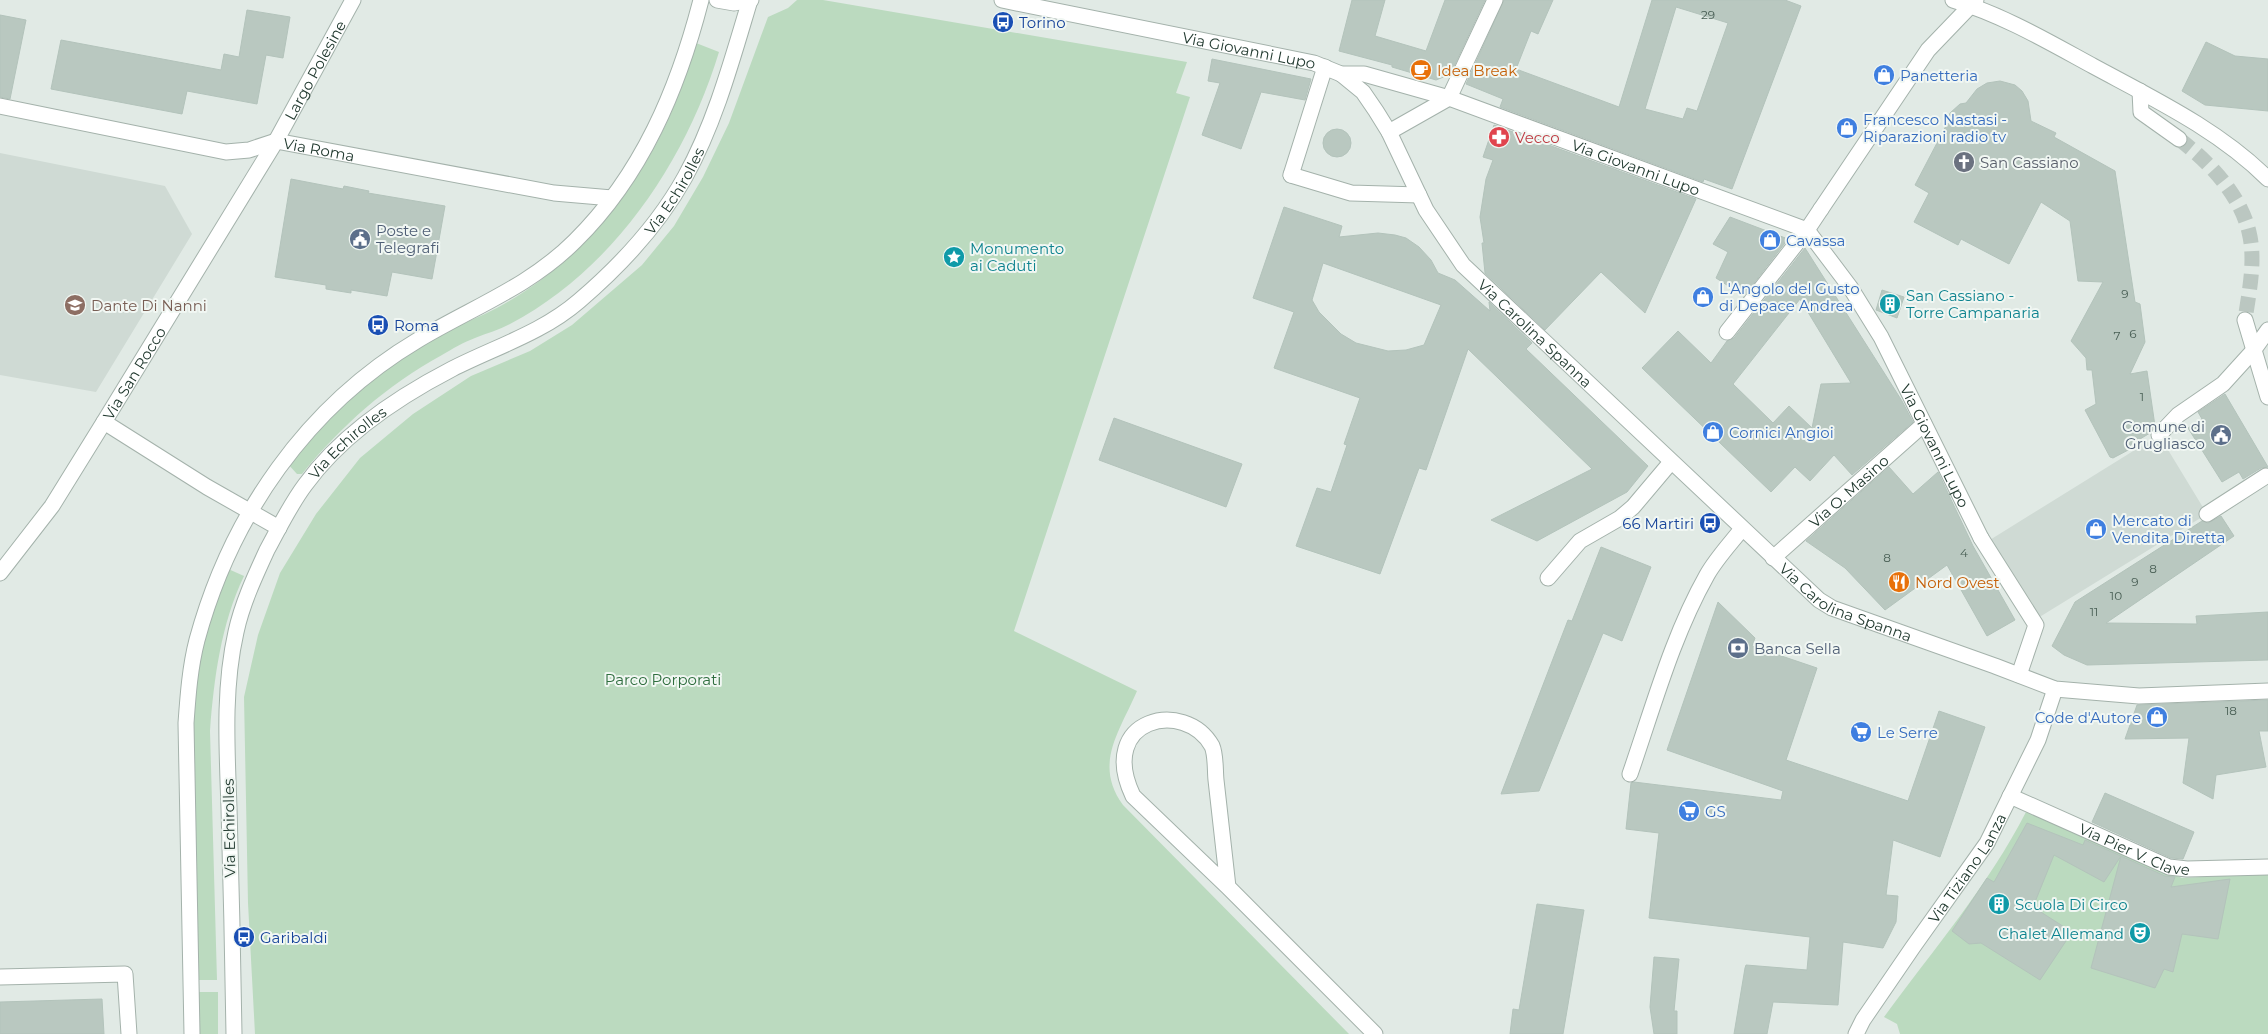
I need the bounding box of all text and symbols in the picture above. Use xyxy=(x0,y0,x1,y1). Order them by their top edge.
house number: 29 xyxy=(1701,7,1715,22)
bus stop icon: Torino xyxy=(991,10,1015,34)
place label: Torino xyxy=(1019,13,1066,32)
street label: Largo Polesine xyxy=(280,17,350,123)
street label: Via Giovanni Lupo xyxy=(1181,27,1317,73)
cafe icon: Idea Break xyxy=(1409,58,1433,82)
place label: Idea Break xyxy=(1437,61,1517,80)
shop icon: Panetteria xyxy=(1872,63,1896,87)
place label: Panetteria xyxy=(1900,66,1978,85)
place label: Francesco Nastasi - Riparazioni radio tv xyxy=(1863,110,2007,146)
shop icon: Francesco Nastasi - Riparazioni radio tv xyxy=(1835,116,1859,140)
pharmacy icon: Vecco xyxy=(1487,125,1511,149)
place label: Vecco xyxy=(1515,128,1560,147)
street label: Via Roma xyxy=(282,133,356,165)
street label: Via Giovanni Lupo xyxy=(1569,135,1703,199)
street label: Via Echirolles xyxy=(640,144,708,238)
church icon: San Cassiano xyxy=(1952,150,1976,174)
place label: San Cassiano xyxy=(1980,153,2079,172)
place label: Poste e Telegrafi xyxy=(376,221,440,257)
public building icon: Poste e Telegrafi xyxy=(348,227,372,251)
shop icon: Cavassa xyxy=(1758,228,1782,252)
place label: Cavassa xyxy=(1786,231,1845,250)
place label: Monumento ai Caduti xyxy=(970,239,1064,275)
place icon: Monumento ai Caduti xyxy=(942,245,966,269)
street label: Via Carolina Spanna xyxy=(1474,275,1596,391)
place label: L'Angolo del Gusto di Depace Andrea xyxy=(1719,279,1860,315)
shop icon: L'Angolo del Gusto di Depace Andrea xyxy=(1691,285,1715,309)
place label: San Cassiano - Torre Campanaria xyxy=(1906,286,2040,322)
house number: 9 xyxy=(2121,286,2129,301)
building icon: San Cassiano - Torre Campanaria xyxy=(1878,292,1902,316)
school or university icon: Dante Di Nanni xyxy=(63,293,87,317)
place label: Dante Di Nanni xyxy=(91,296,207,315)
bus stop icon: Roma xyxy=(366,313,390,337)
place label: Roma xyxy=(394,316,439,335)
street label: Via San Rocco xyxy=(98,323,170,423)
house number: 6 xyxy=(2129,326,2137,341)
house number: 7 xyxy=(2113,328,2121,343)
street label: Via Giovanni Lupo xyxy=(1896,381,1974,511)
house number: 1 xyxy=(2140,389,2144,404)
street label: Via Echirolles xyxy=(304,402,390,483)
place label: Comune di Grugliasco xyxy=(2122,417,2205,453)
shop icon: Cornici Angioi xyxy=(1701,420,1725,444)
place label: Cornici Angioi xyxy=(1729,423,1834,442)
public building icon: Comune di Grugliasco xyxy=(2209,423,2233,447)
street label: Via O. Masino xyxy=(1805,450,1892,531)
bus stop icon: 66 Martiri xyxy=(1698,511,1722,535)
place label: Mercato di Vendita Diretta xyxy=(2112,511,2225,547)
place label: 66 Martiri xyxy=(1622,514,1694,533)
shop icon: Mercato di Vendita Diretta xyxy=(2084,517,2108,541)
house number: 4 xyxy=(1960,545,1968,560)
house number: 8 xyxy=(1883,550,1891,565)
street label: Via Carolina Spanna xyxy=(1776,558,1914,645)
house number: 8 xyxy=(2149,561,2157,576)
restaurant icon: Nord Ovest xyxy=(1887,570,1911,594)
place label: Nord Ovest xyxy=(1915,573,2000,592)
house number: 9 xyxy=(2131,574,2139,589)
house number: 10 xyxy=(2110,588,2122,603)
house number: 11 xyxy=(2090,604,2098,619)
bank icon: Banca Sella xyxy=(1726,636,1750,660)
place label: Banca Sella xyxy=(1754,639,1841,658)
park label: Parco Porporati xyxy=(605,670,721,689)
house number: 18 xyxy=(2225,703,2237,718)
shop icon: Code d'Autore xyxy=(2145,705,2169,729)
place label: Code d'Autore xyxy=(2035,708,2141,727)
supermarket icon: Le Serre xyxy=(1849,720,1873,744)
place label: Le Serre xyxy=(1877,723,1938,742)
street label: Via Echirolles xyxy=(219,778,239,878)
supermarket icon: GS xyxy=(1677,799,1701,823)
place label: GS xyxy=(1705,802,1726,821)
street label: Via Tiziano Lanza xyxy=(1924,810,2010,927)
street label: Via Pier V. Clave xyxy=(2076,819,2191,879)
building icon: Scuola Di Circo xyxy=(1987,892,2011,916)
place label: Scuola Di Circo xyxy=(2015,895,2128,914)
theatre icon: Chalet Allemand xyxy=(2128,921,2152,945)
place label: Chalet Allemand xyxy=(1998,924,2124,943)
bus stop icon: Garibaldi xyxy=(232,925,256,949)
place label: Garibaldi xyxy=(260,928,328,947)

